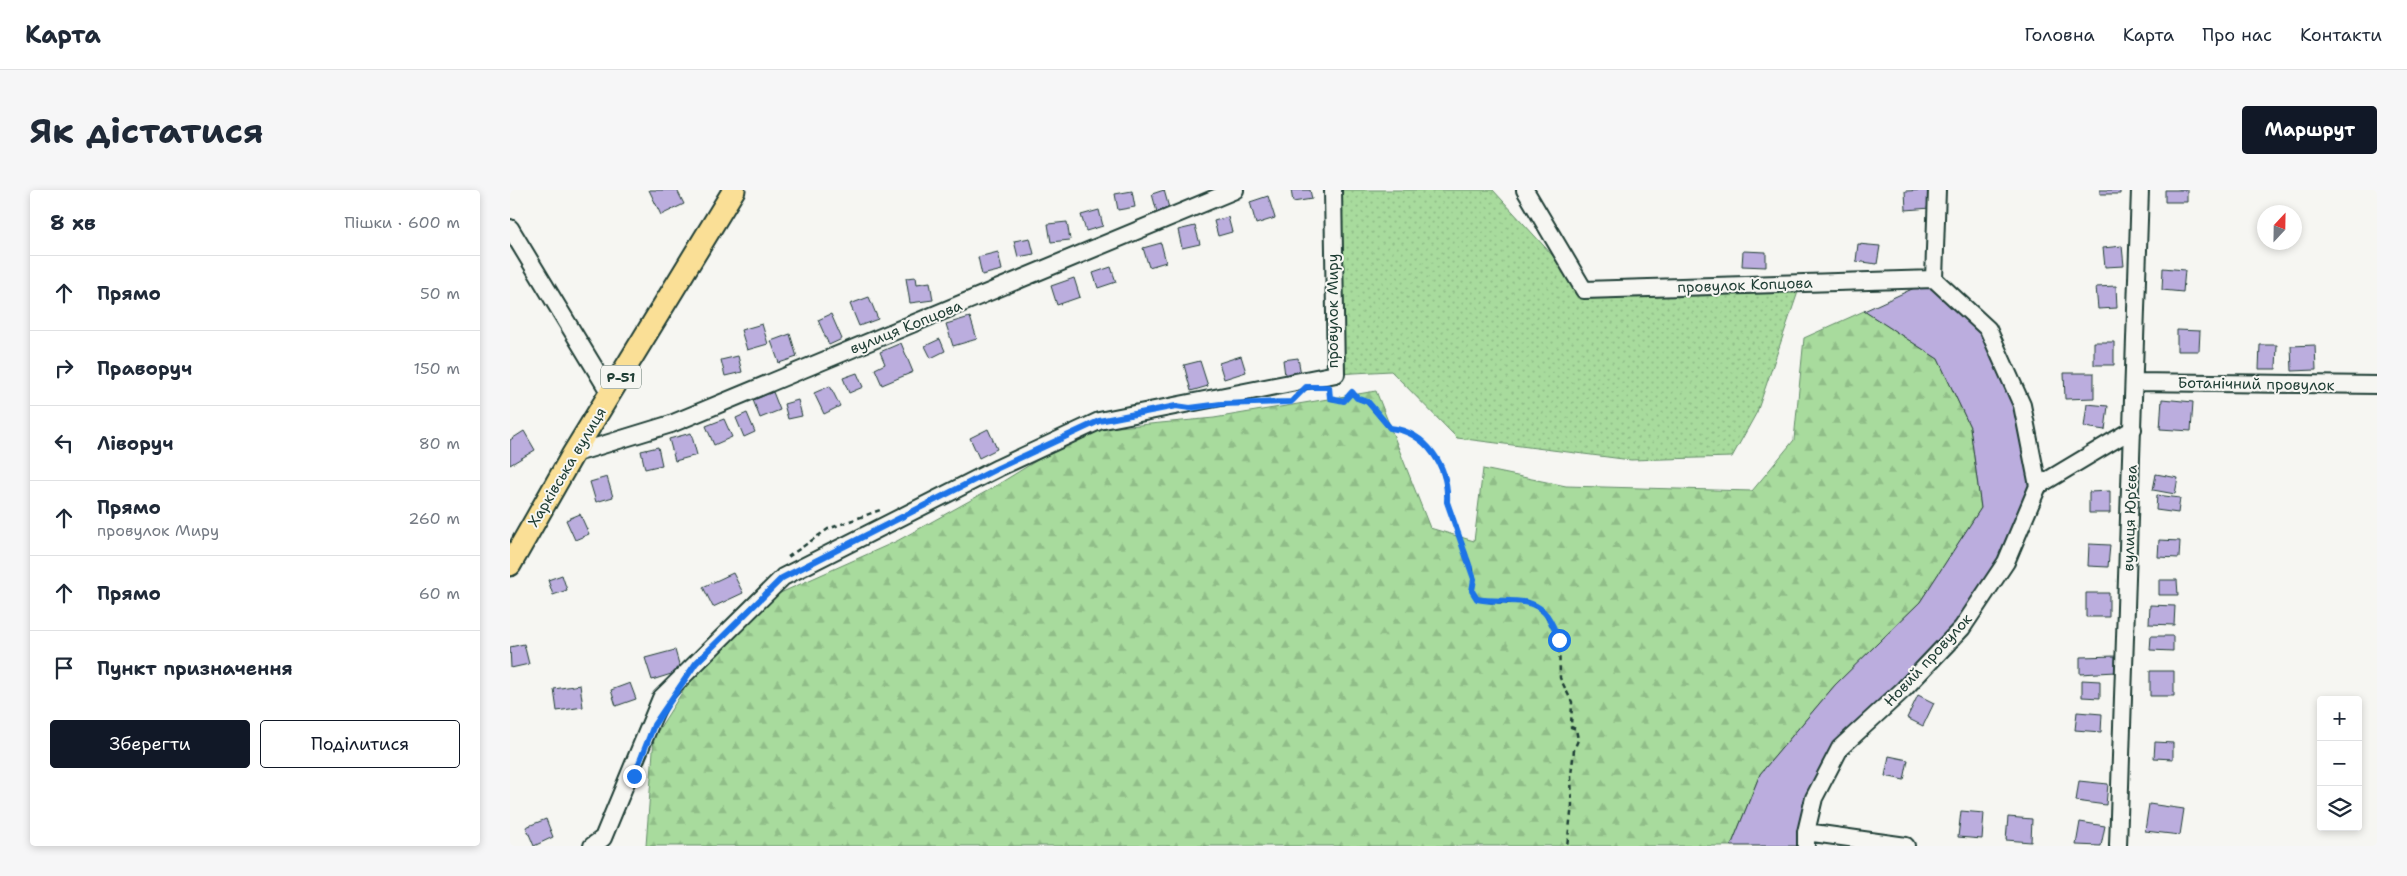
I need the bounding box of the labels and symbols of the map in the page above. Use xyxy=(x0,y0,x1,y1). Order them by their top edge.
north arrow xyxy=(2257,205,2302,250)
street label: провулок Миру xyxy=(1323,254,1343,368)
street label: провулок Копцова xyxy=(1677,273,1814,297)
street label: вулиця Копцова xyxy=(847,295,966,359)
road number: Р-51 xyxy=(601,366,641,388)
street label: Ботанічний провулок xyxy=(2177,373,2335,395)
street label: Харківська вулиця xyxy=(523,403,611,531)
street label: вулиця Юр'єва xyxy=(2118,464,2142,572)
street label: Новий провулок xyxy=(1880,609,1976,711)
route start xyxy=(1548,629,1571,652)
route end xyxy=(623,765,646,788)

